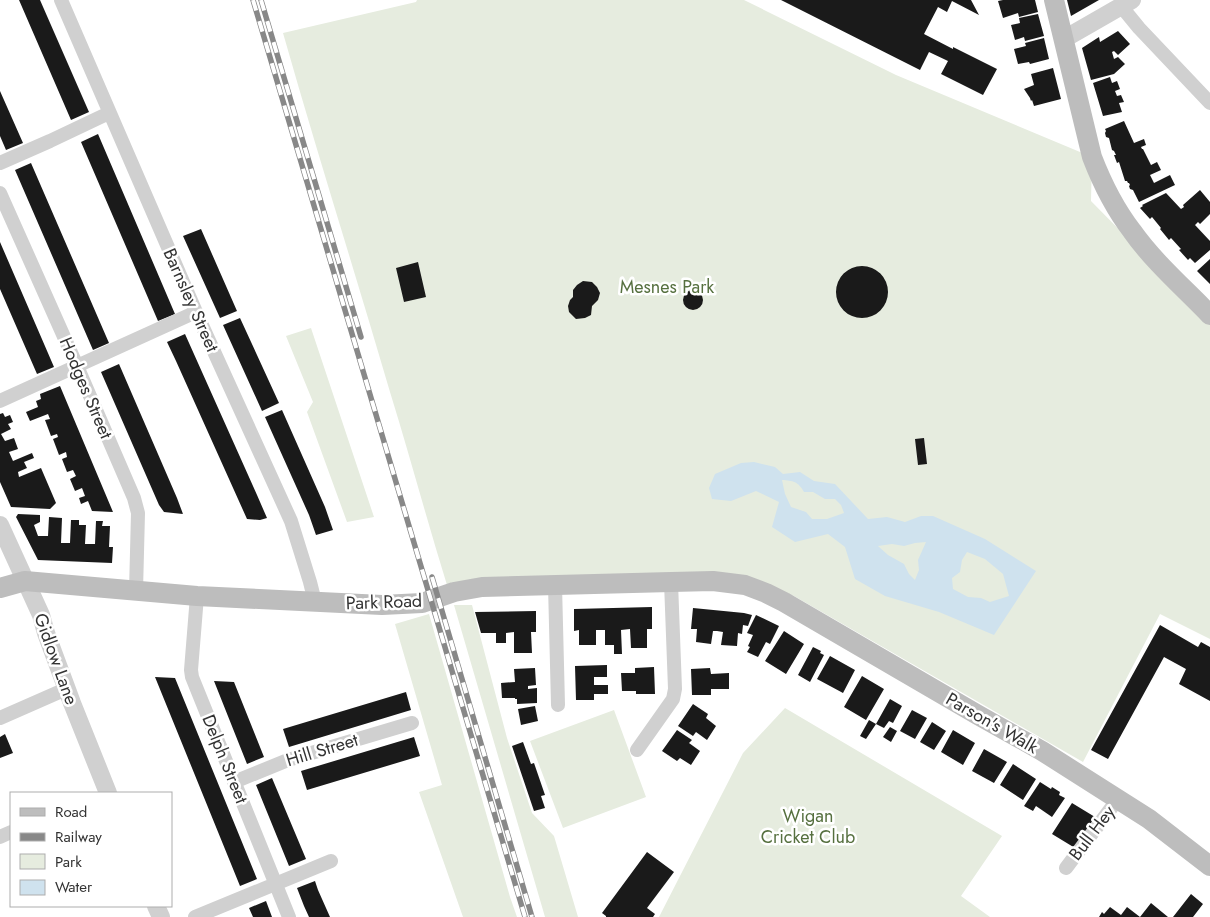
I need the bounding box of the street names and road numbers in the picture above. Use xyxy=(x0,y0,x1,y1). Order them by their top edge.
street label: Barnsley Street xyxy=(157,244,226,357)
street label: Hodges Street xyxy=(53,333,119,443)
street label: Park Road xyxy=(345,588,423,616)
street label: Gidlow Lane xyxy=(27,610,85,708)
street label: Parson's Walk xyxy=(941,686,1043,760)
street label: Delph Street xyxy=(195,711,255,808)
street label: Hill Street xyxy=(283,727,362,773)
street label: Bull Hey xyxy=(1063,800,1121,866)

